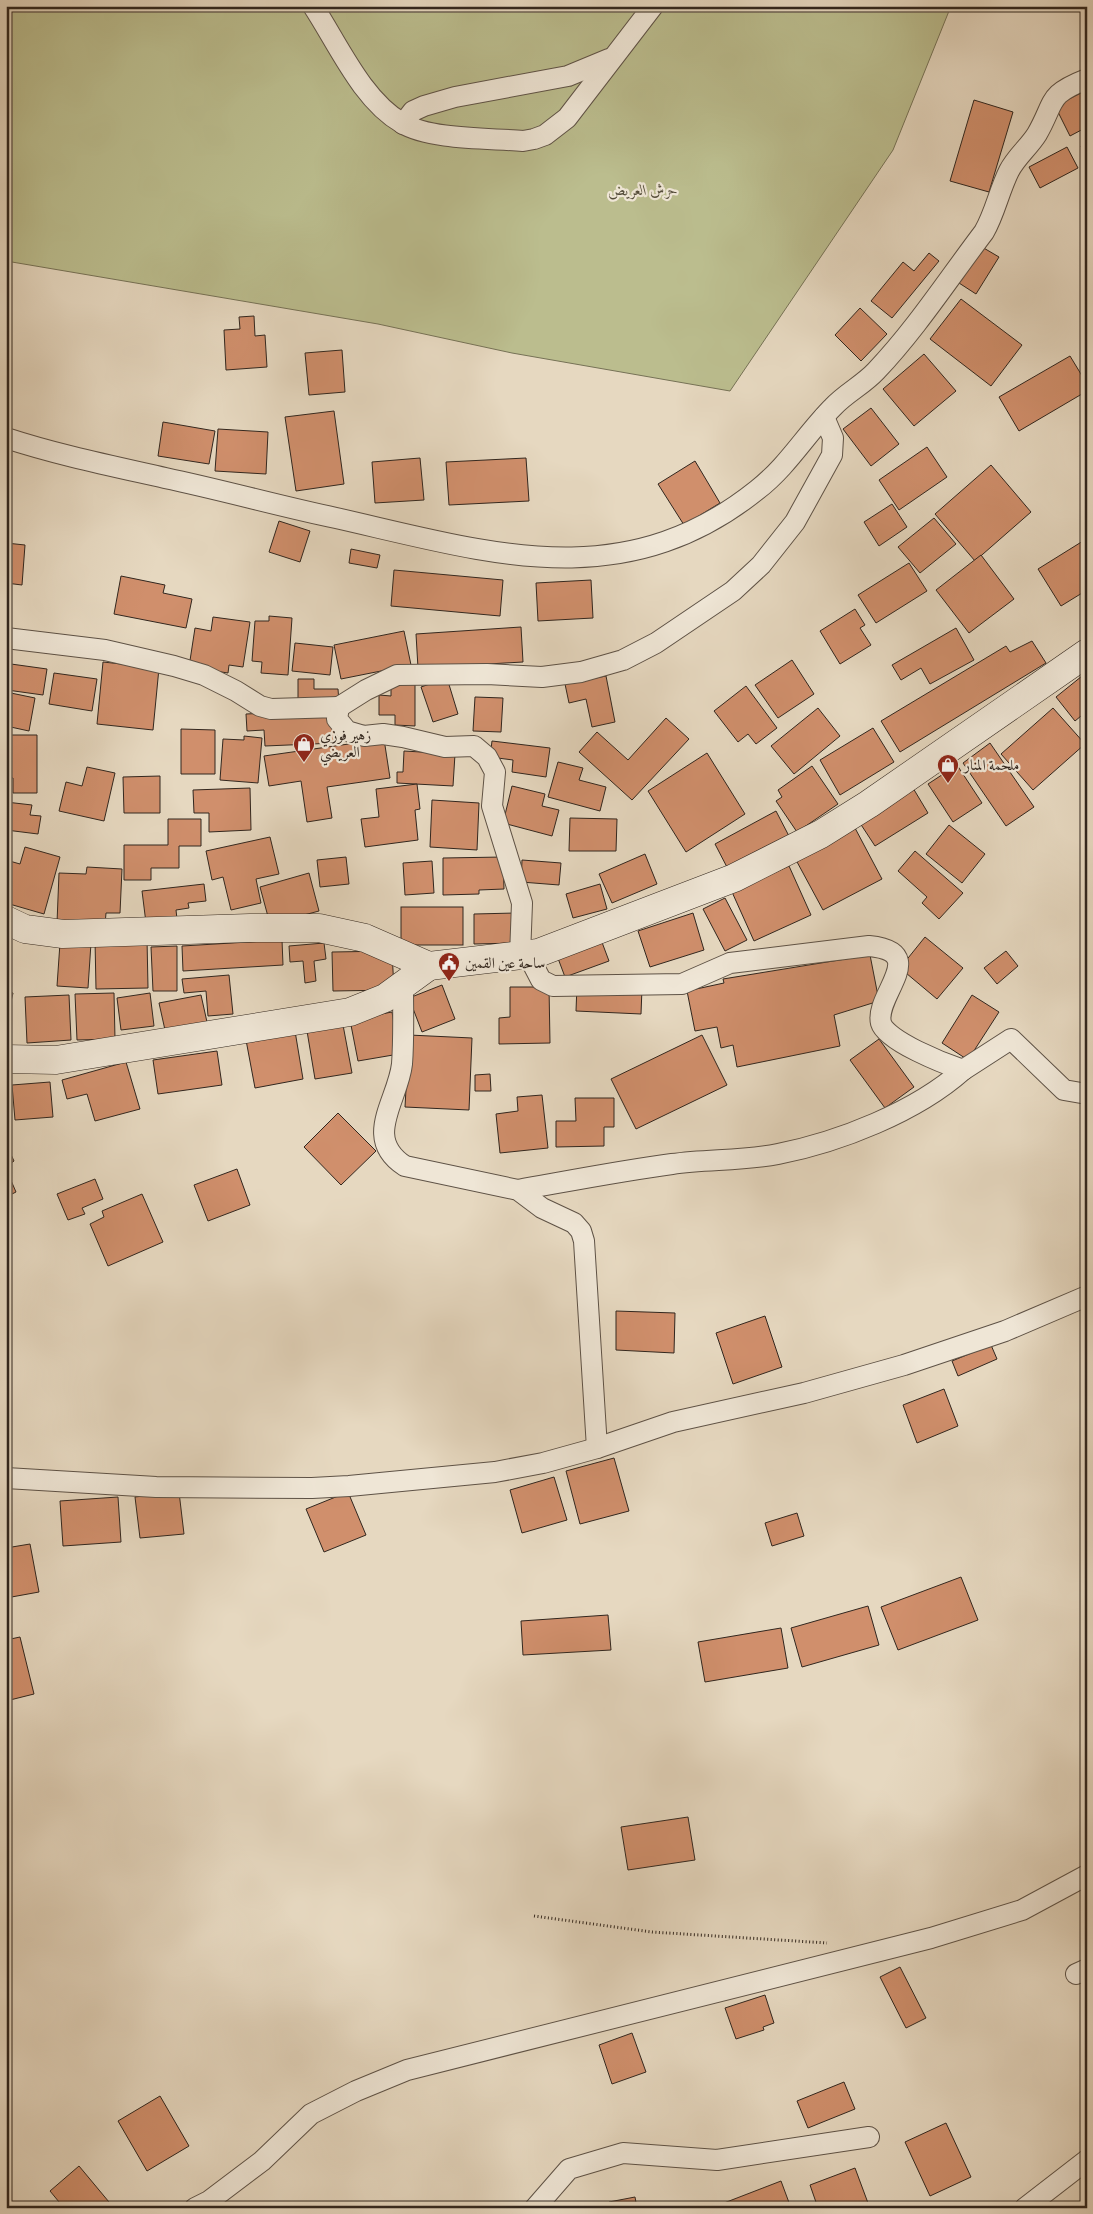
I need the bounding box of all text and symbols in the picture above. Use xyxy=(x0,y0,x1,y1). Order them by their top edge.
park label: حرش العريض xyxy=(608,181,678,200)
place label: زهير فوزي العريضي xyxy=(320,726,371,766)
shop icon: زهير فوزي العريضي xyxy=(292,732,316,763)
shop icon: ملحمة المنار xyxy=(936,753,960,784)
place label: ملحمة المنار xyxy=(962,756,1019,775)
public building icon: ساحة عين القمين xyxy=(437,951,461,982)
place label: ساحة عين القمين xyxy=(465,954,545,973)

